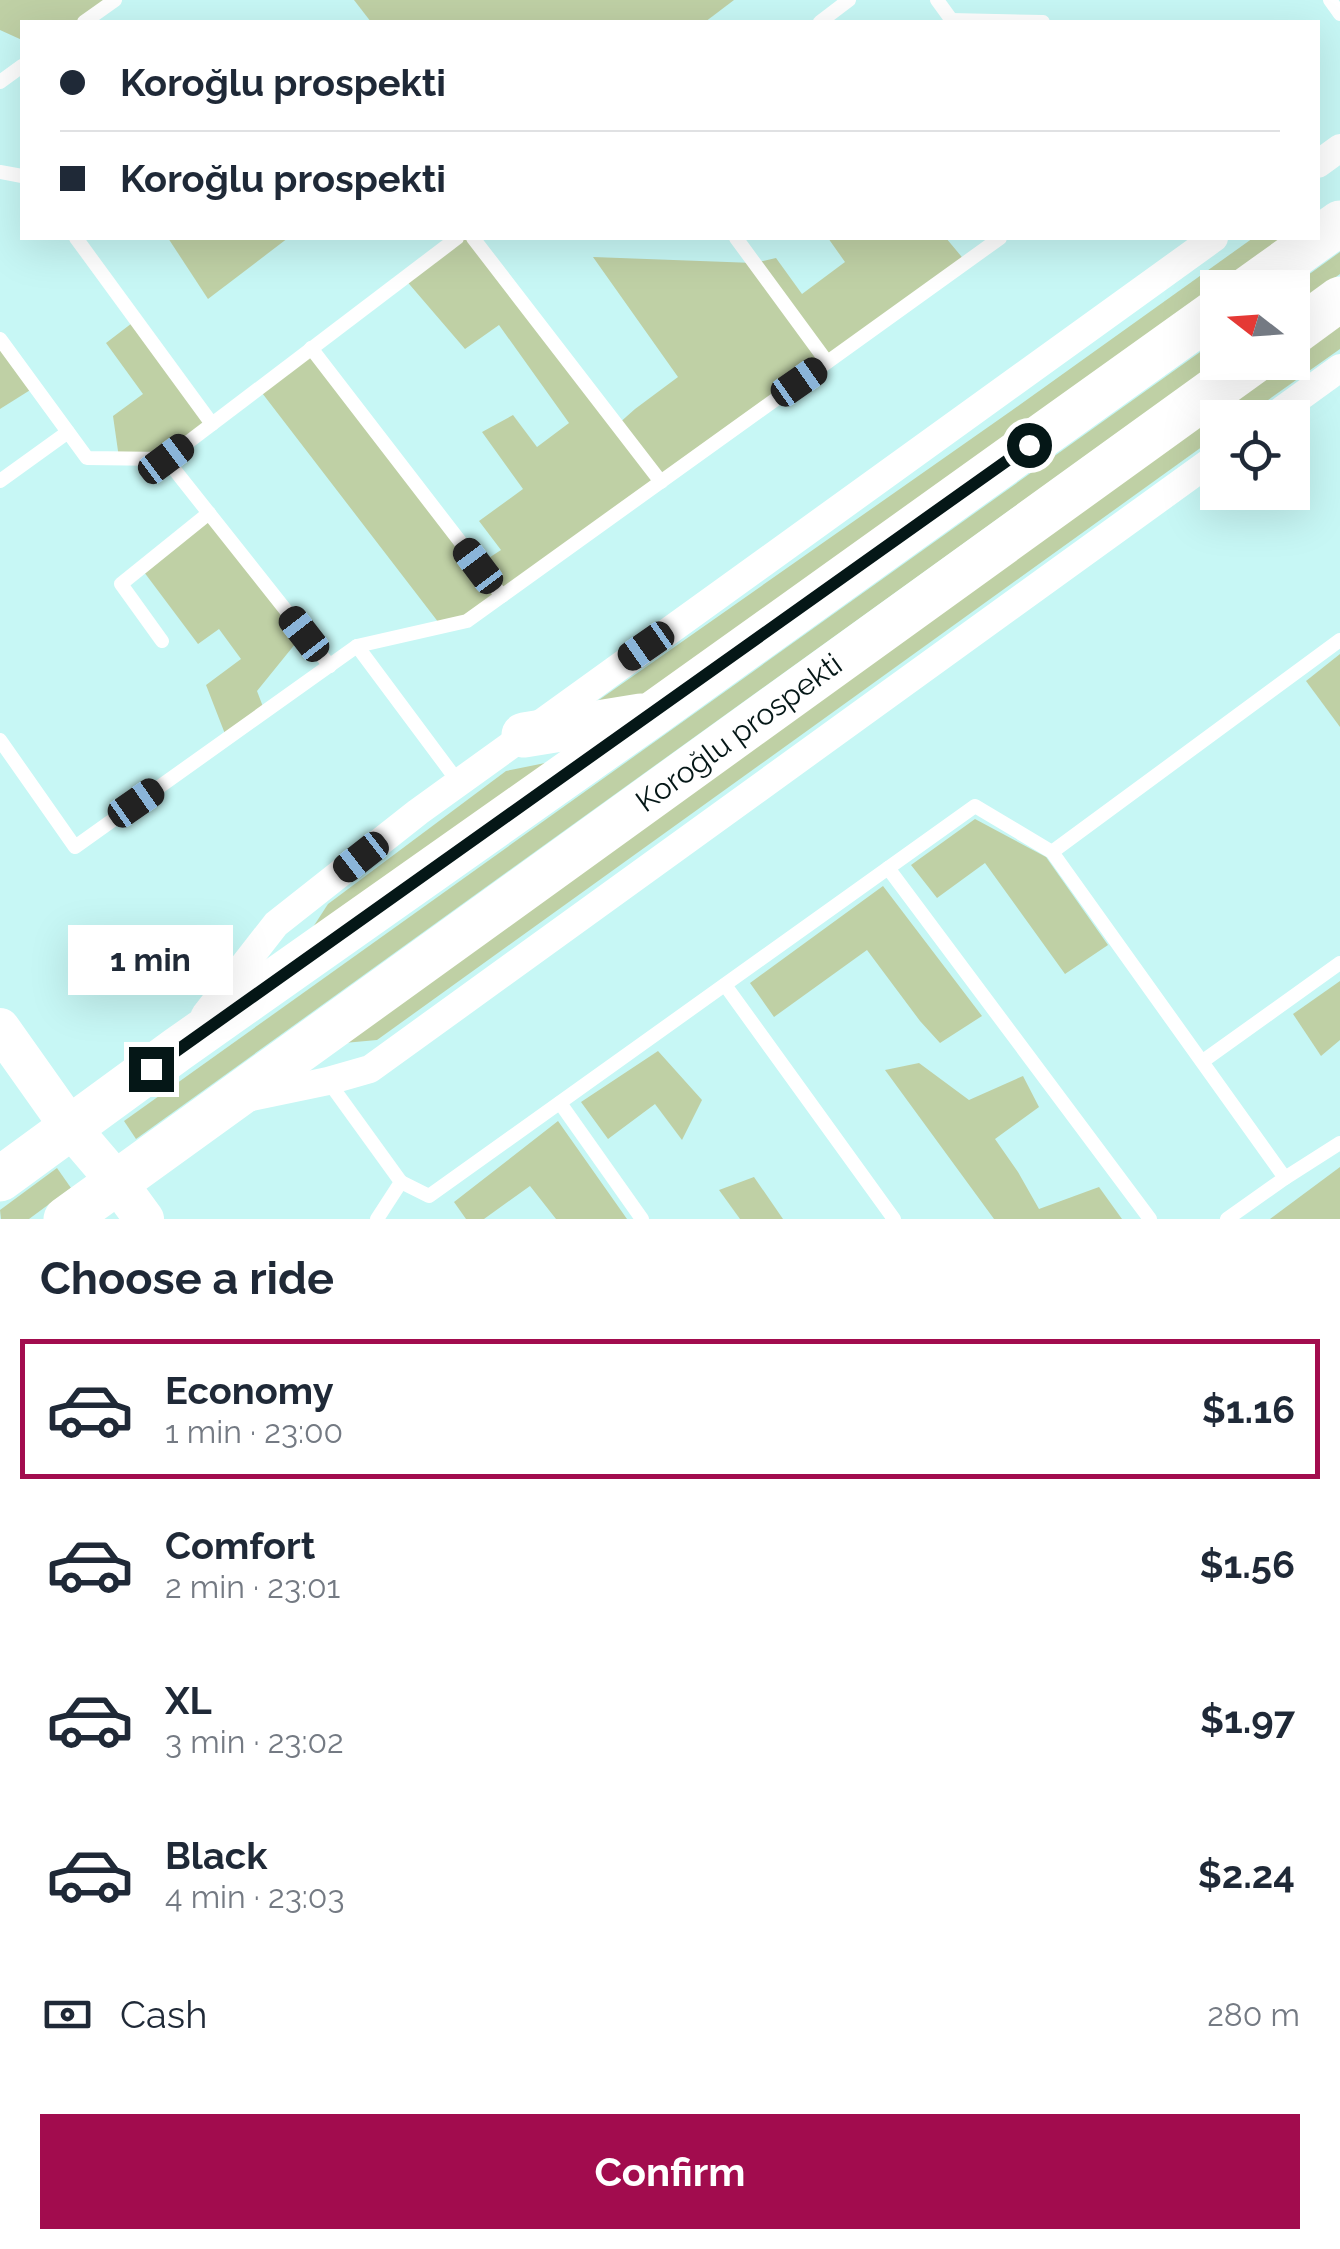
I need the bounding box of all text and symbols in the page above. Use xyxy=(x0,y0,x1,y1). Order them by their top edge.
text: Koroğlu prospekti xyxy=(120,60,446,105)
text: Koroğlu prospekti xyxy=(120,156,446,201)
north arrow xyxy=(1200,270,1310,380)
map controls xyxy=(1200,270,1310,510)
car xyxy=(766,353,832,411)
button: locate xyxy=(1200,400,1310,510)
route start xyxy=(1007,423,1052,468)
car xyxy=(133,429,199,489)
car xyxy=(448,533,508,599)
car xyxy=(274,601,334,667)
car xyxy=(613,617,679,675)
street label: Koroğlu prospekti xyxy=(629,646,848,819)
car xyxy=(103,774,169,832)
car xyxy=(328,827,394,887)
callout: 1 min xyxy=(68,924,234,994)
text: 1 min xyxy=(110,941,191,978)
route end xyxy=(129,1047,174,1092)
text: Choose a ride xyxy=(40,1252,334,1305)
icon: car xyxy=(45,1364,135,1454)
text: Economy xyxy=(165,1368,334,1413)
text: $1.16 xyxy=(1202,1387,1295,1432)
text: 1 min · 23:00 xyxy=(165,1413,343,1450)
icon: car xyxy=(45,1519,135,1609)
text: Comfort xyxy=(165,1523,315,1568)
text: $1.56 xyxy=(1199,1542,1295,1587)
text: 2 min · 23:01 xyxy=(165,1568,340,1605)
icon: car xyxy=(45,1674,135,1764)
text: XL xyxy=(165,1678,212,1723)
text: $1.97 xyxy=(1200,1697,1295,1742)
text: 3 min · 23:02 xyxy=(165,1723,344,1760)
icon: car xyxy=(45,1829,135,1919)
text: Black xyxy=(165,1833,267,1878)
text: $2.24 xyxy=(1198,1852,1295,1897)
text: 4 min · 23:03 xyxy=(165,1878,345,1915)
icon: cash xyxy=(40,1987,95,2042)
text: Cash xyxy=(120,1992,207,2037)
text: 280 m xyxy=(1207,1996,1300,2033)
button: Confirm xyxy=(40,2114,1300,2229)

